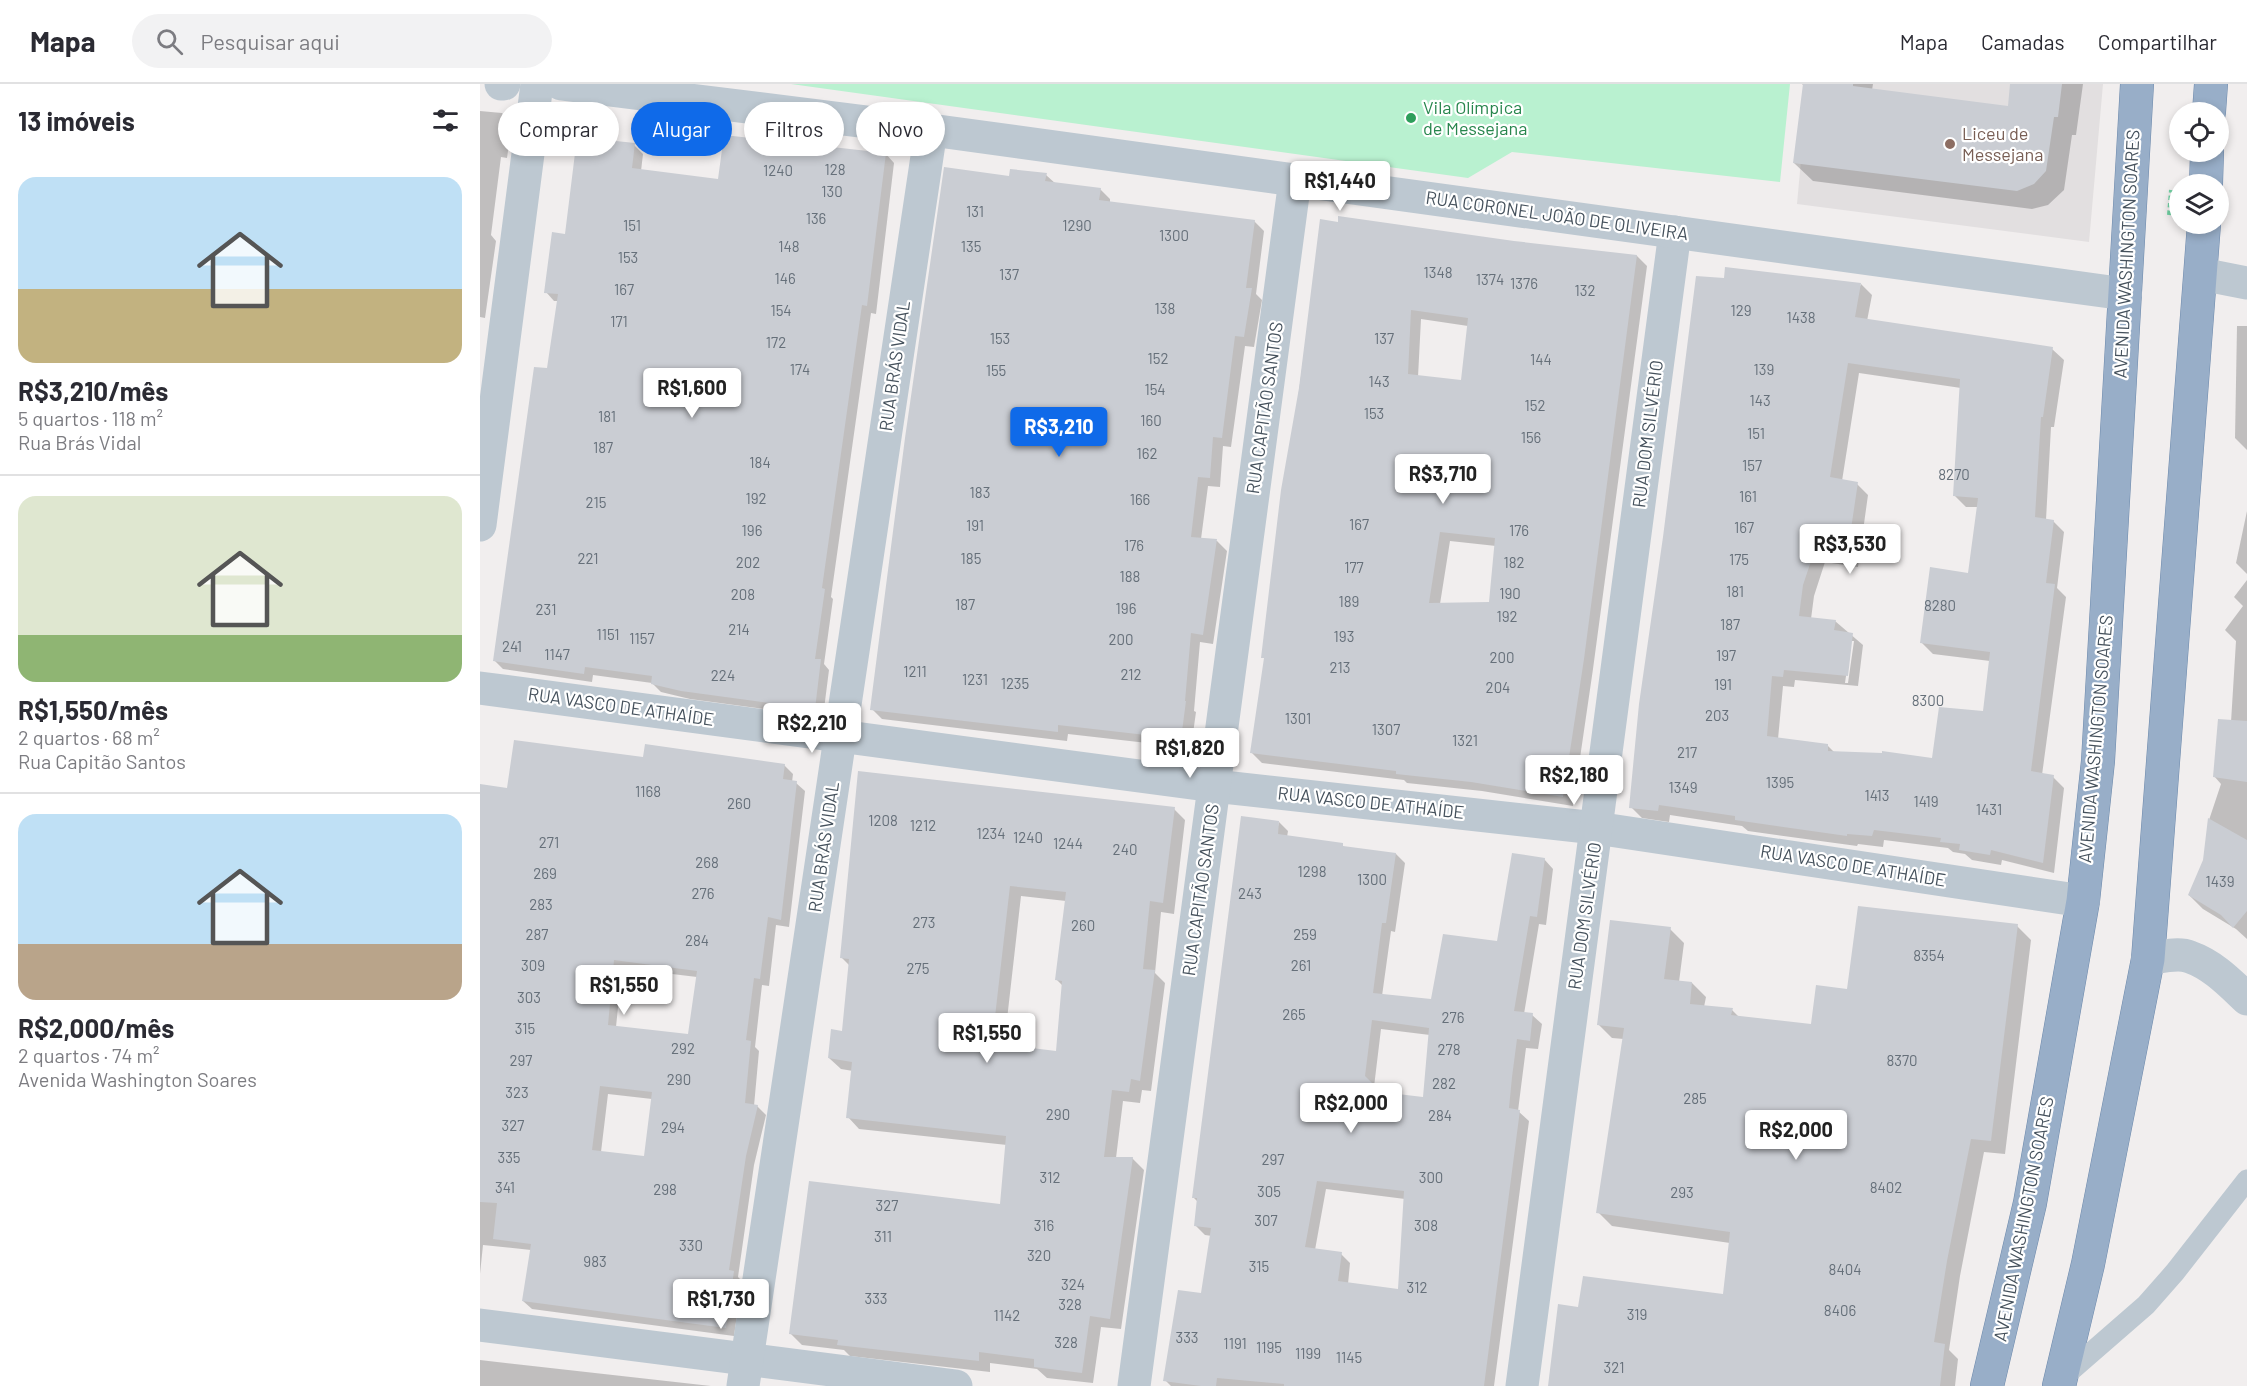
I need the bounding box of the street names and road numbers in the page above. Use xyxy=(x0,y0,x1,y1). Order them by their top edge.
street label: AVENIDA WASHINGTON SOARES xyxy=(2108,129,2144,379)
street label: RUA CORONEL JOÃO DE OLIVEIRA xyxy=(1424,186,1690,244)
street label: RUA BRÁS VIDAL xyxy=(874,299,914,433)
street label: RUA CAPITÃO SANTOS xyxy=(1241,320,1287,495)
street label: RUA DOM SILVÉRIO xyxy=(1627,359,1667,509)
street label: AVENIDA WASHINGTON SOARES xyxy=(2073,614,2117,864)
street label: RUA VASCO DE ATHAÍDE xyxy=(527,682,716,730)
street label: RUA BRÁS VIDAL xyxy=(803,780,843,914)
street label: RUA VASCO DE ATHAÍDE xyxy=(1277,781,1466,823)
street label: RUA CAPITÃO SANTOS xyxy=(1177,802,1223,977)
street label: RUA VASCO DE ATHAÍDE xyxy=(1759,839,1948,891)
street label: RUA DOM SILVÉRIO xyxy=(1563,841,1605,991)
street label: AVENIDA WASHINGTON SOARES xyxy=(1988,1094,2058,1343)

